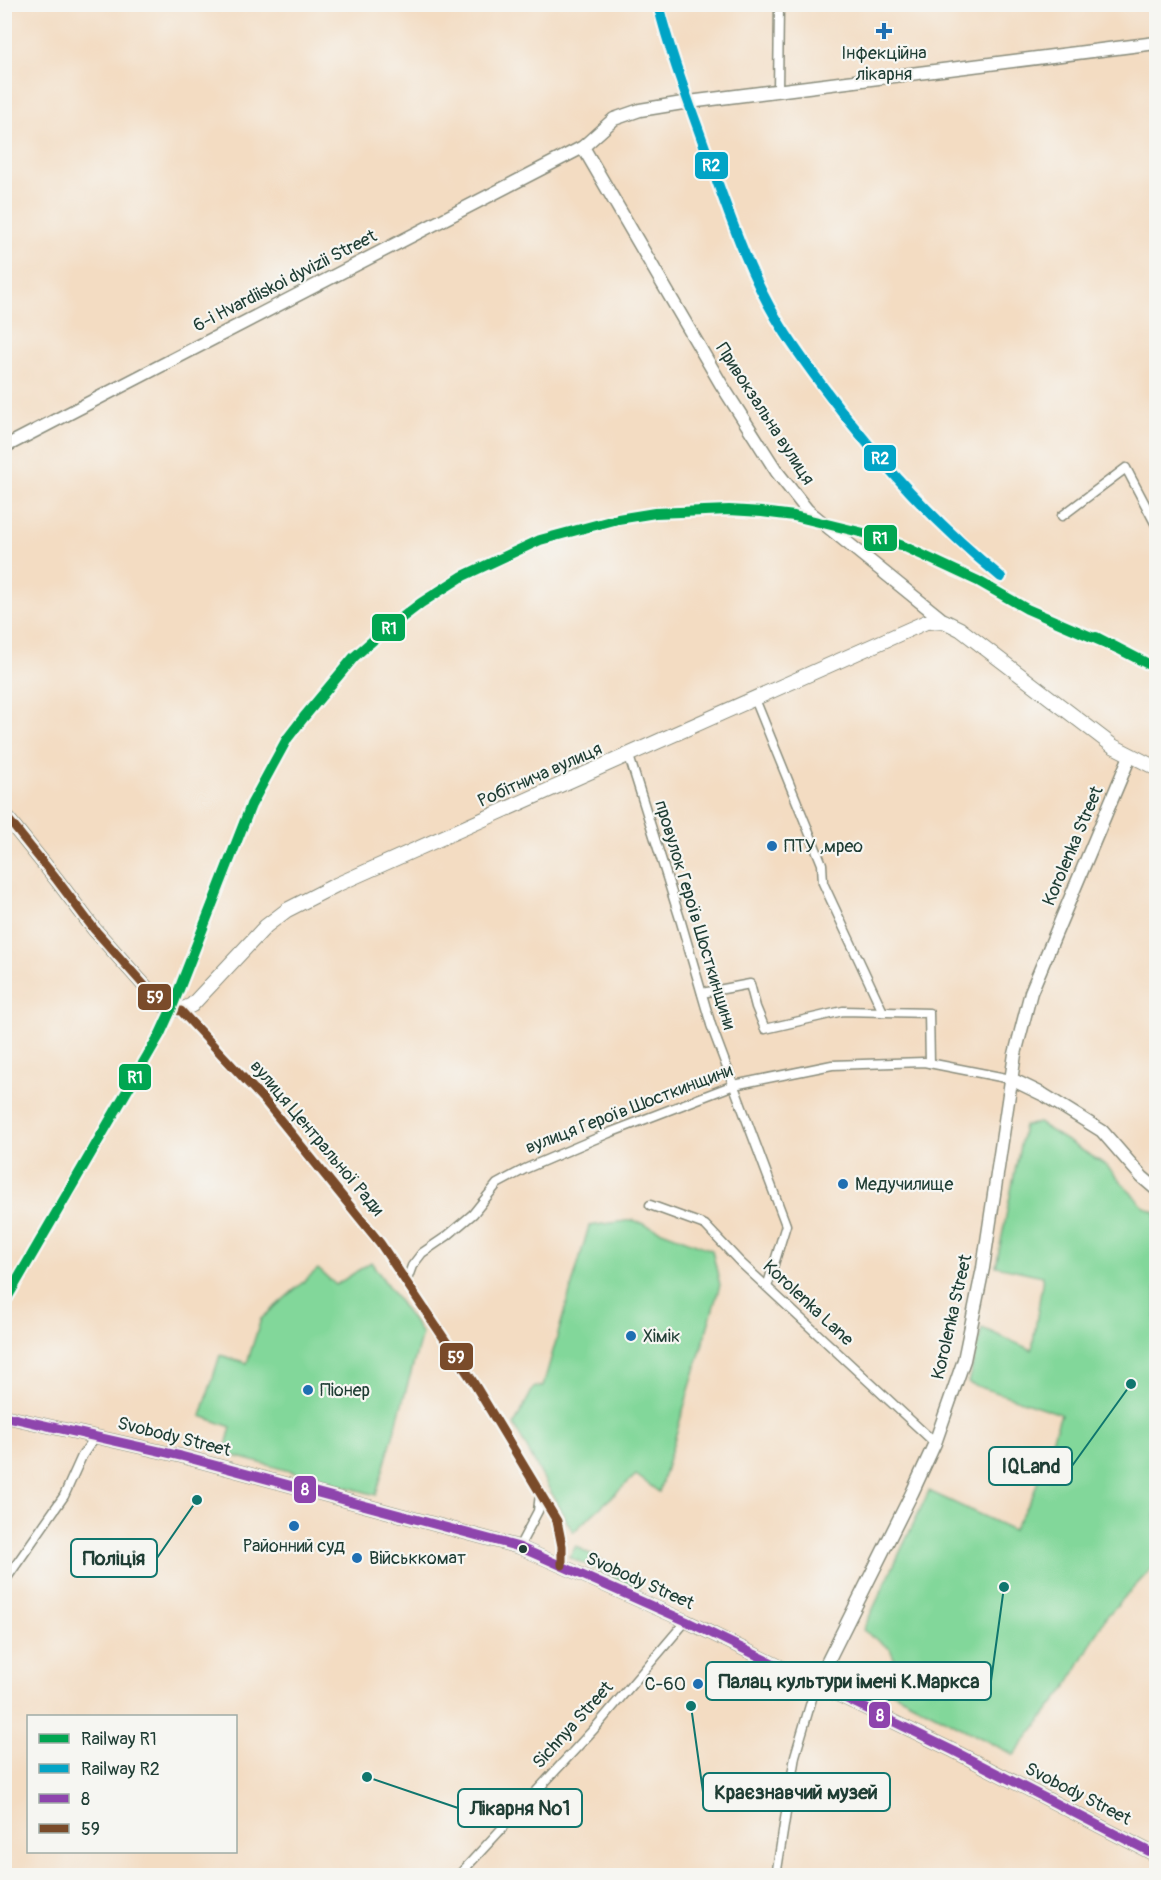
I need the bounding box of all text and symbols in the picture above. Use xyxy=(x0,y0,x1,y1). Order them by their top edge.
marker: Інфекційна лікарня xyxy=(875,22,893,40)
place label: Інфекційна лікарня xyxy=(841,42,927,86)
line badge: R2 xyxy=(694,151,729,180)
text: R2 xyxy=(702,156,720,176)
street label: 6-i Hvardiiskoi dyvizii Street xyxy=(189,224,381,337)
street label: Привокзальна вулиця xyxy=(710,339,820,489)
line badge: R2 xyxy=(863,444,897,472)
text: R2 xyxy=(871,449,889,469)
line badge: R1 xyxy=(863,524,898,552)
text: R1 xyxy=(872,529,888,549)
line badge: R1 xyxy=(371,613,406,642)
text: R1 xyxy=(381,619,397,639)
street label: Робітнича вулиця xyxy=(474,737,606,813)
street label: Korolenka Street xyxy=(1037,782,1109,909)
street label: провулок Героїв Шосткинщини xyxy=(649,797,741,1033)
place label: ПТУ ,мрео xyxy=(784,835,863,858)
marker: ПТУ ,мрео xyxy=(765,839,779,853)
line badge: 59 xyxy=(137,983,172,1011)
text: 59 xyxy=(147,988,163,1008)
street label: вулиця Центральної Ради xyxy=(245,1055,389,1221)
street label: вулиця Героїв Шосткинщини xyxy=(522,1059,736,1159)
line badge: R1 xyxy=(118,1063,152,1091)
text: R1 xyxy=(127,1068,143,1088)
place label: Медучилище xyxy=(855,1173,953,1196)
marker: Медучилище xyxy=(836,1177,850,1191)
street label: Korolenka Street xyxy=(926,1251,978,1382)
street label: Korolenka Lane xyxy=(758,1255,858,1351)
place label: Хімік xyxy=(643,1325,680,1348)
marker: Хімік xyxy=(624,1329,638,1343)
line badge: 59 xyxy=(439,1342,474,1371)
text: 59 xyxy=(448,1348,464,1368)
place label: Піонер xyxy=(320,1379,370,1402)
marker: Піонер xyxy=(301,1383,315,1397)
street label: Svobody Street xyxy=(115,1412,234,1462)
callout: IQLand xyxy=(989,1447,1072,1485)
text: IQLand xyxy=(1002,1454,1060,1479)
line badge: 8 xyxy=(293,1475,317,1504)
text: 8 xyxy=(301,1480,309,1500)
marker: Районний суд xyxy=(287,1519,301,1533)
place label: Районний суд xyxy=(243,1535,345,1558)
callout: Поліція xyxy=(71,1539,157,1577)
unlabelled marker xyxy=(517,1543,529,1555)
text: Поліція xyxy=(83,1546,145,1571)
place label: Військкомат xyxy=(369,1547,466,1570)
street label: Svobody Street xyxy=(582,1547,698,1615)
marker: Військкомат xyxy=(350,1551,364,1565)
callout: Палац культури імені К.Маркса xyxy=(706,1662,991,1700)
text: Палац культури імені К.Маркса xyxy=(718,1669,980,1694)
place label: С-60 xyxy=(644,1673,686,1696)
street label: Sichnya Street xyxy=(528,1676,619,1774)
marker: С-60 xyxy=(691,1677,705,1691)
line badge: 8 xyxy=(868,1701,891,1729)
text: 8 xyxy=(876,1706,884,1726)
legend xyxy=(27,1715,237,1853)
text: Railway R1 xyxy=(81,1728,157,1751)
street label: Svobody Street xyxy=(1021,1757,1136,1831)
text: Railway R2 xyxy=(81,1758,160,1781)
callout: Краєзнавчий музей xyxy=(703,1773,890,1811)
text: Краєзнавчий музей xyxy=(714,1780,878,1805)
text: 8 xyxy=(81,1788,90,1811)
callout: Лікарня №1 xyxy=(458,1789,582,1827)
text: Лікарня №1 xyxy=(469,1796,570,1821)
text: 59 xyxy=(81,1818,100,1841)

